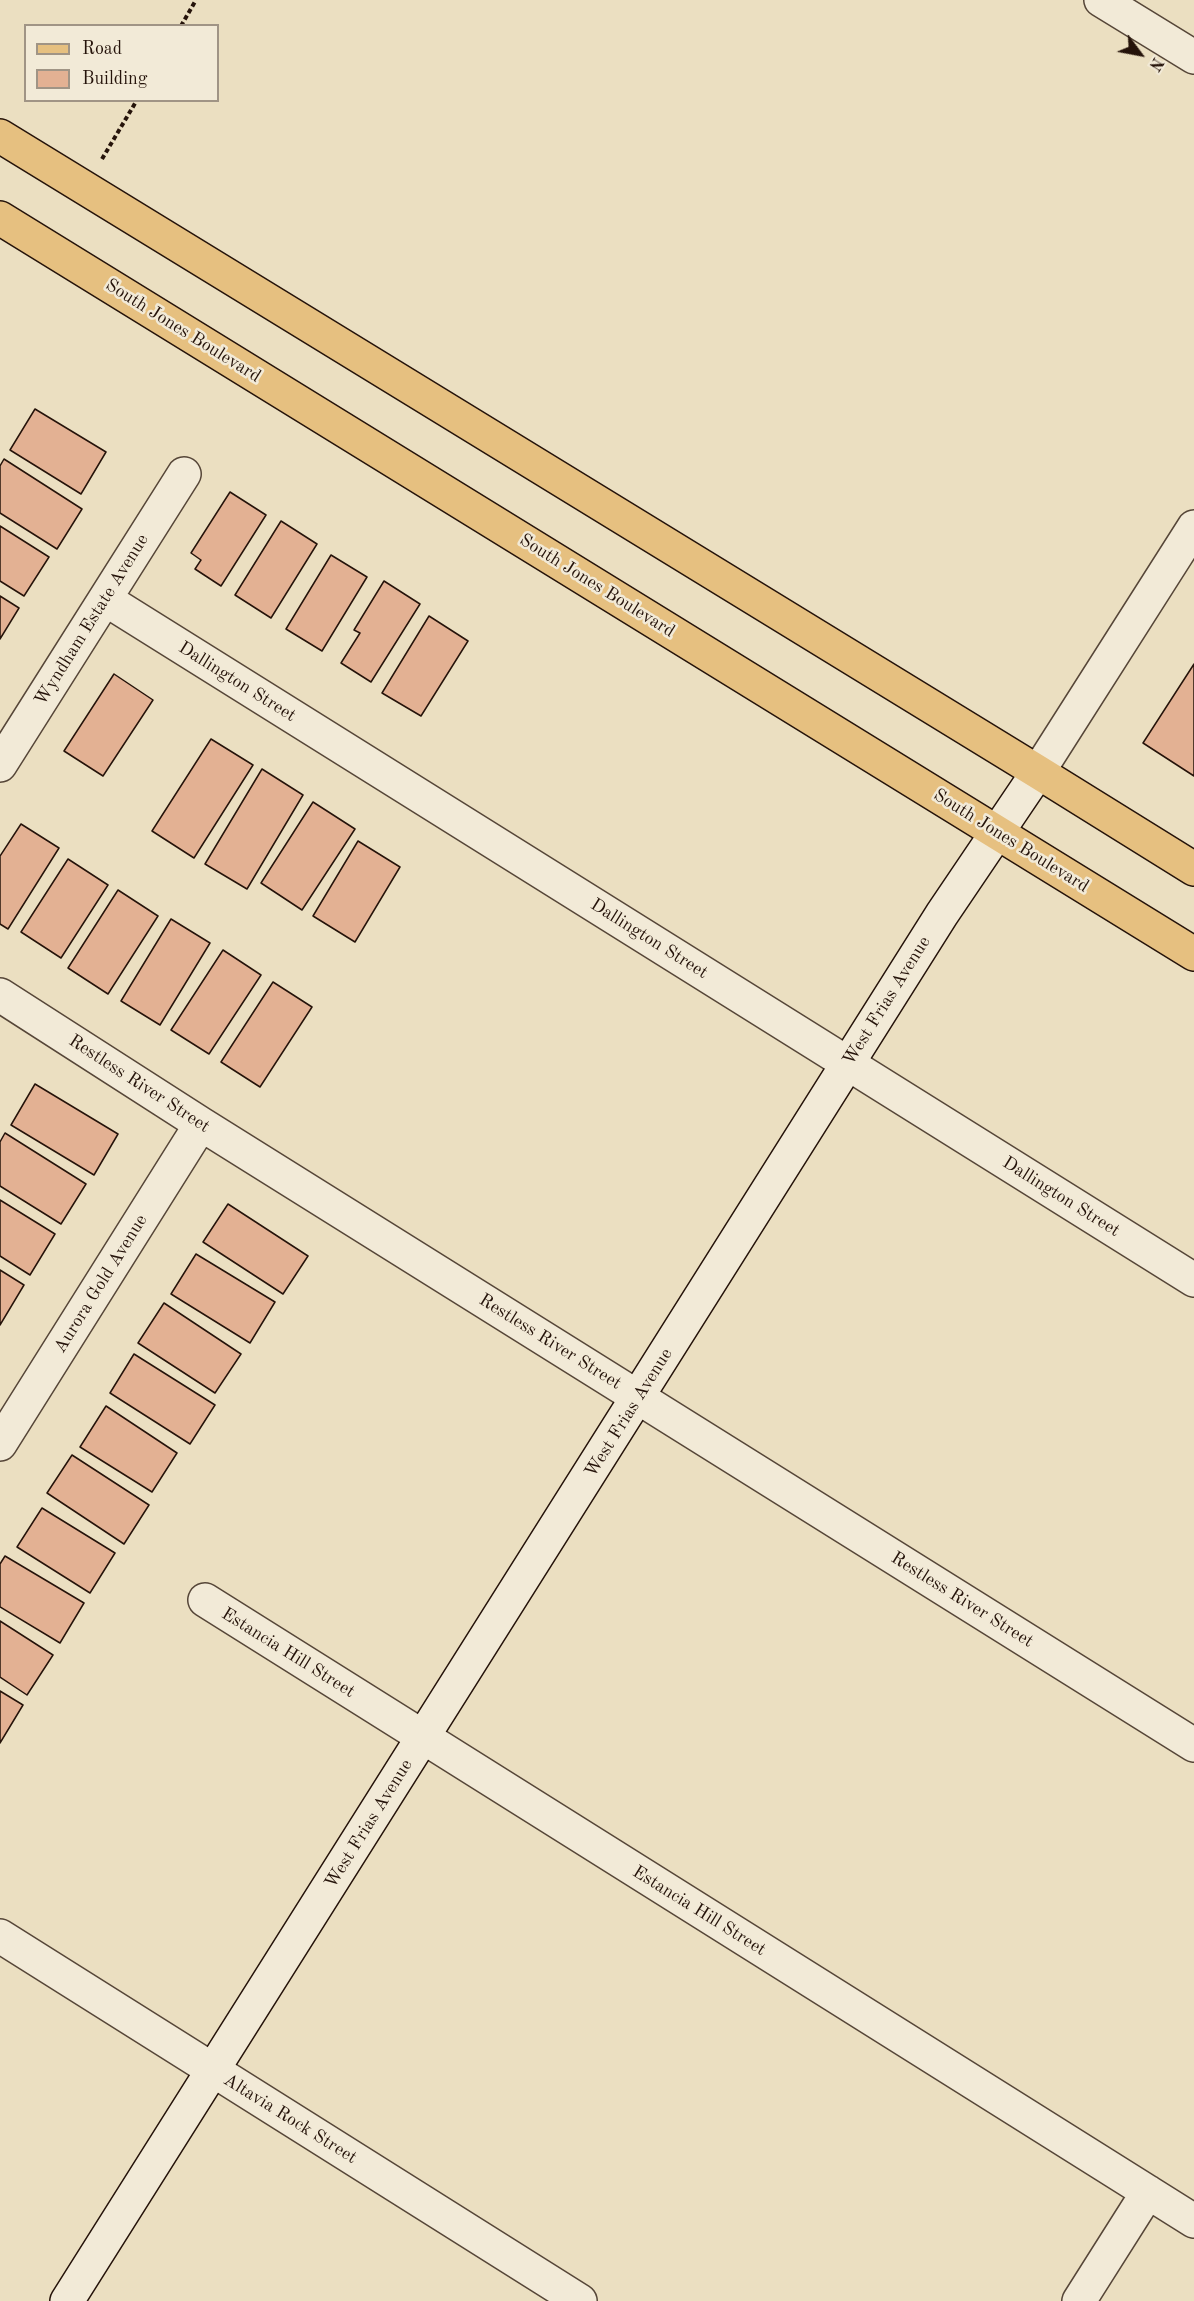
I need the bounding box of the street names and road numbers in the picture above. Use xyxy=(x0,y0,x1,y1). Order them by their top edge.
street label: South Jones Boulevard xyxy=(101,274,265,388)
street label: South Jones Boulevard xyxy=(515,529,679,643)
street label: Wyndham Estate Avenue xyxy=(30,530,154,710)
street label: Dallington Street xyxy=(174,637,300,727)
street label: South Jones Boulevard xyxy=(929,784,1093,898)
street label: Dallington Street xyxy=(586,894,712,984)
street label: West Frias Avenue xyxy=(839,932,935,1070)
street label: Restless River Street xyxy=(64,1030,214,1138)
street label: Dallington Street xyxy=(998,1152,1124,1242)
street label: Aurora Gold Avenue xyxy=(50,1211,152,1357)
street label: Restless River Street xyxy=(475,1289,625,1395)
street label: West Frias Avenue xyxy=(581,1344,677,1482)
street label: Restless River Street xyxy=(887,1547,1037,1653)
street label: Estancia Hill Street xyxy=(217,1603,359,1703)
street label: West Frias Avenue xyxy=(321,1755,417,1893)
street label: Estancia Hill Street xyxy=(628,1861,770,1961)
street label: Altavia Rock Street xyxy=(219,2069,361,2169)

